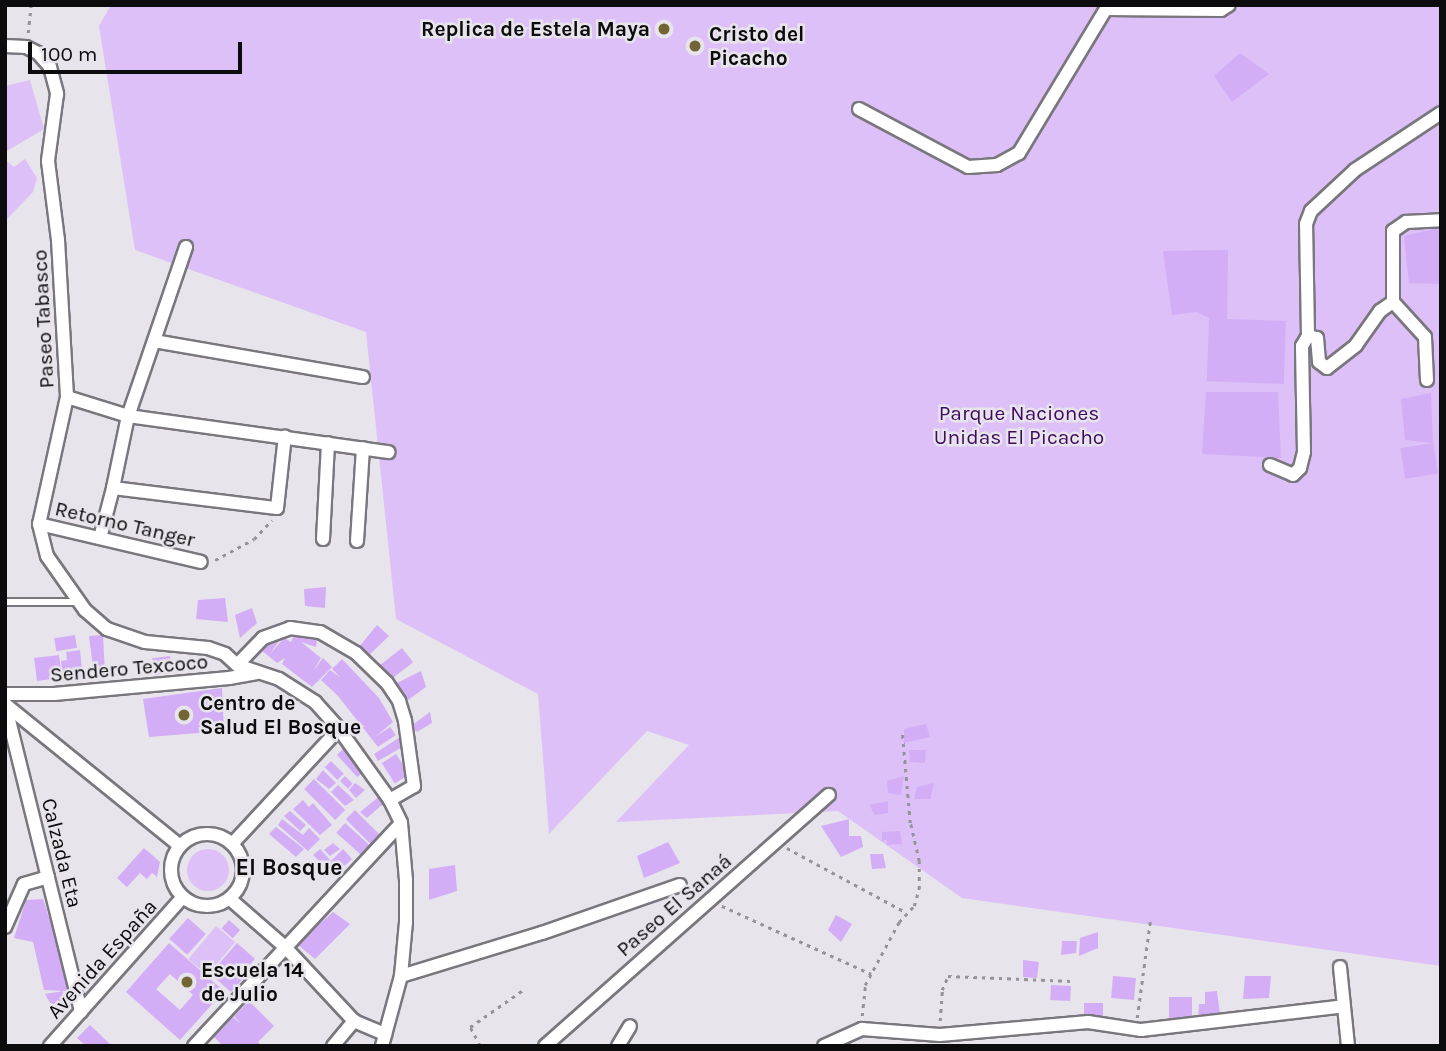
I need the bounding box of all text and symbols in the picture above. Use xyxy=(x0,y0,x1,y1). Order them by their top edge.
place label: Replica de Estela Maya xyxy=(421,16,650,42)
marker: Replica de Estela Maya xyxy=(656,21,672,37)
place label: Cristo del Picacho xyxy=(709,21,804,71)
scale bar xyxy=(32,28,245,72)
marker: Cristo del Picacho xyxy=(687,38,703,54)
text: 100 m xyxy=(41,42,98,66)
street label: Paseo Tabasco xyxy=(27,249,59,389)
park label: Parque Naciones Unidas El Picacho xyxy=(934,400,1104,450)
street label: Retorno Tanger xyxy=(53,496,197,552)
street label: Sendero Texcoco xyxy=(49,649,209,687)
place label: Centro de Salud El Bosque xyxy=(200,690,361,740)
marker: Centro de Salud El Bosque xyxy=(174,705,194,725)
street label: Calzada Eta xyxy=(36,796,88,910)
street label: Paseo El Sanaá xyxy=(611,848,737,962)
district label: El Bosque xyxy=(235,854,343,882)
street label: Avenida España xyxy=(42,894,162,1024)
place label: Escuela 14 de Julio xyxy=(201,957,304,1007)
marker: Escuela 14 de Julio xyxy=(179,974,195,990)

